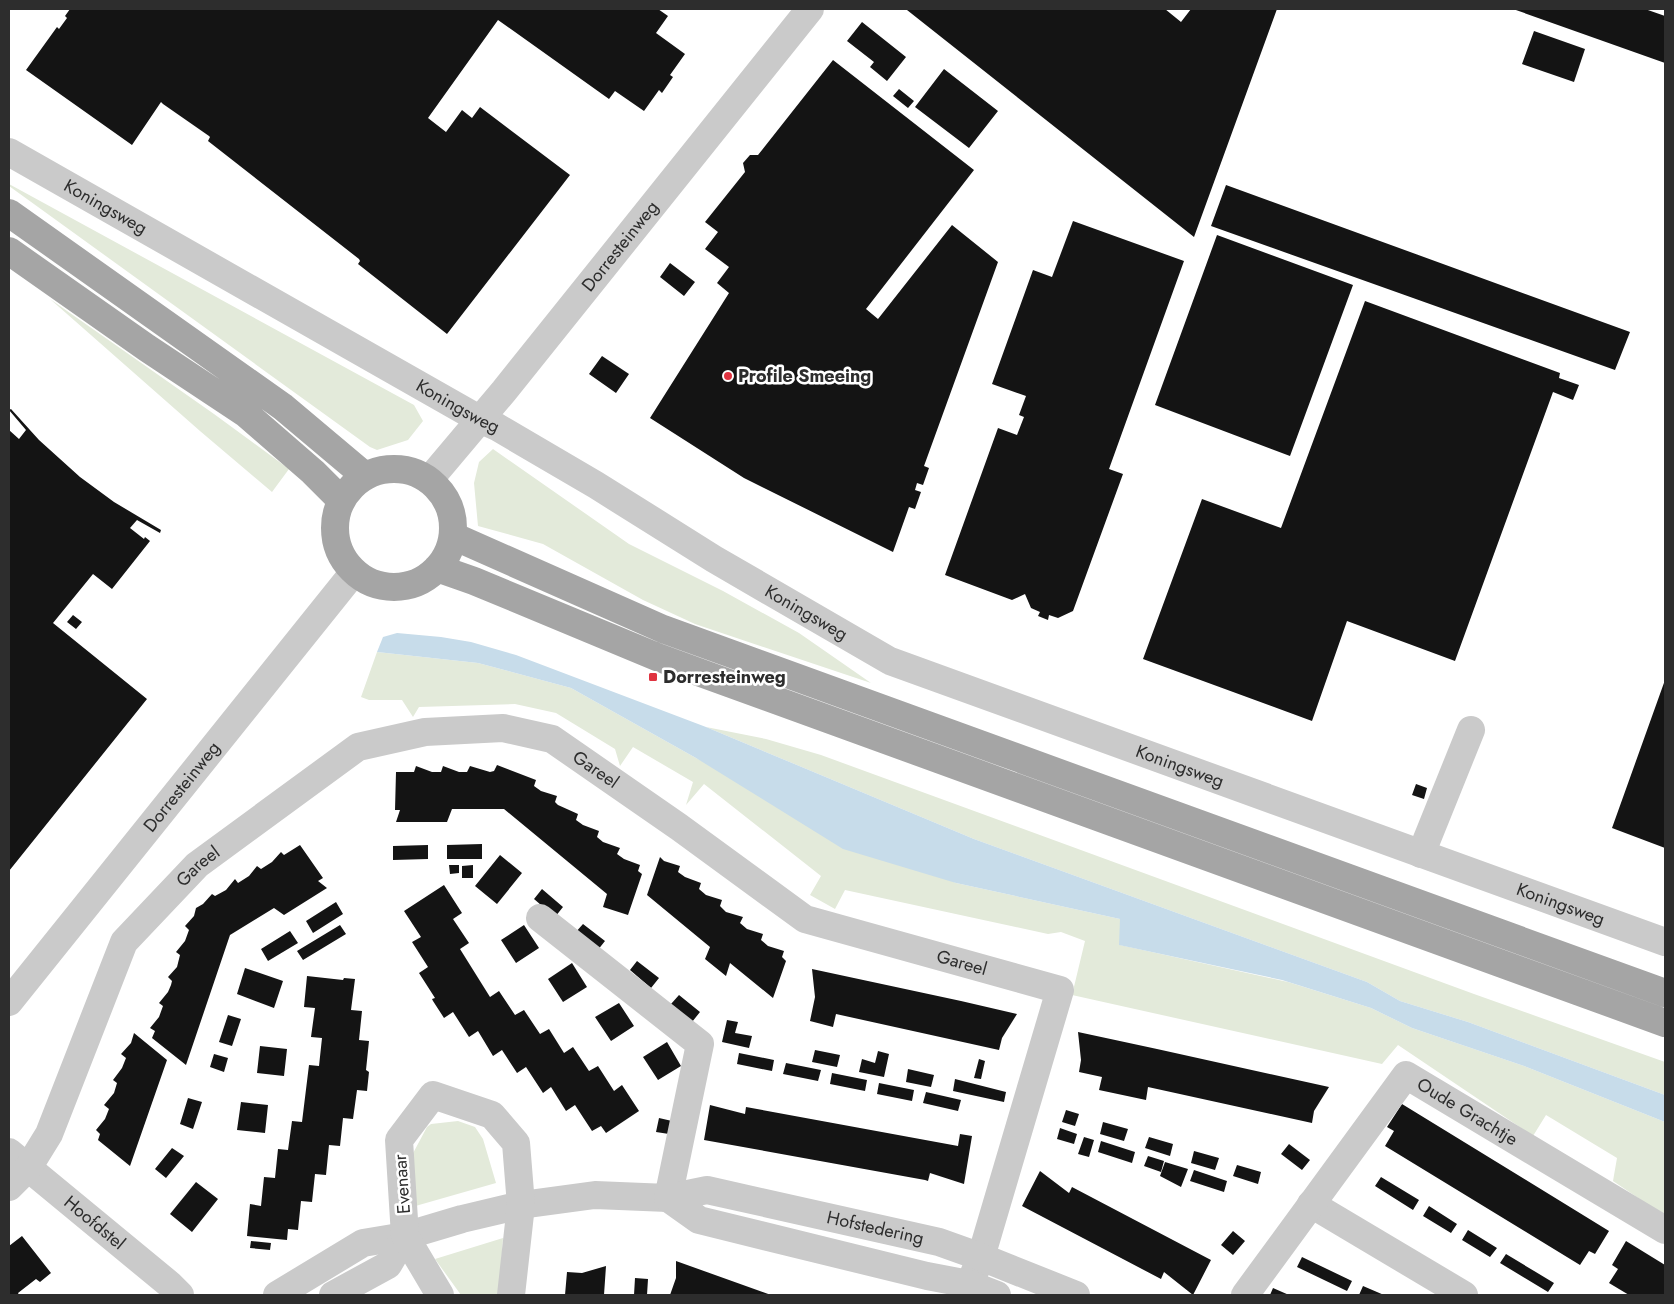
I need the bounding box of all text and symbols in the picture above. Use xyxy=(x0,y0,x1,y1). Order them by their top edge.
street label: Koningsweg xyxy=(59,173,152,241)
street label: Dorresteinweg xyxy=(576,195,665,297)
place label: Profile Smeeing xyxy=(738,363,871,389)
marker: Profile Smeeing xyxy=(722,370,734,382)
street label: Koningsweg xyxy=(411,373,504,440)
street label: Koningsweg xyxy=(760,578,853,647)
place label: Dorresteinweg xyxy=(663,664,786,690)
marker: Dorresteinweg xyxy=(647,671,659,683)
street label: Dorresteinweg xyxy=(137,736,226,838)
street label: Koningsweg xyxy=(1132,738,1228,794)
street label: Gareel xyxy=(567,744,624,795)
street label: Gareel xyxy=(170,839,225,893)
street label: Koningsweg xyxy=(1513,876,1608,932)
street label: Gareel xyxy=(934,943,990,982)
street label: Oude Grachtje xyxy=(1412,1071,1523,1152)
street label: Evenaar xyxy=(387,1152,417,1215)
street label: Hoofdstel xyxy=(58,1189,131,1256)
street label: Hofstedering xyxy=(824,1204,926,1251)

